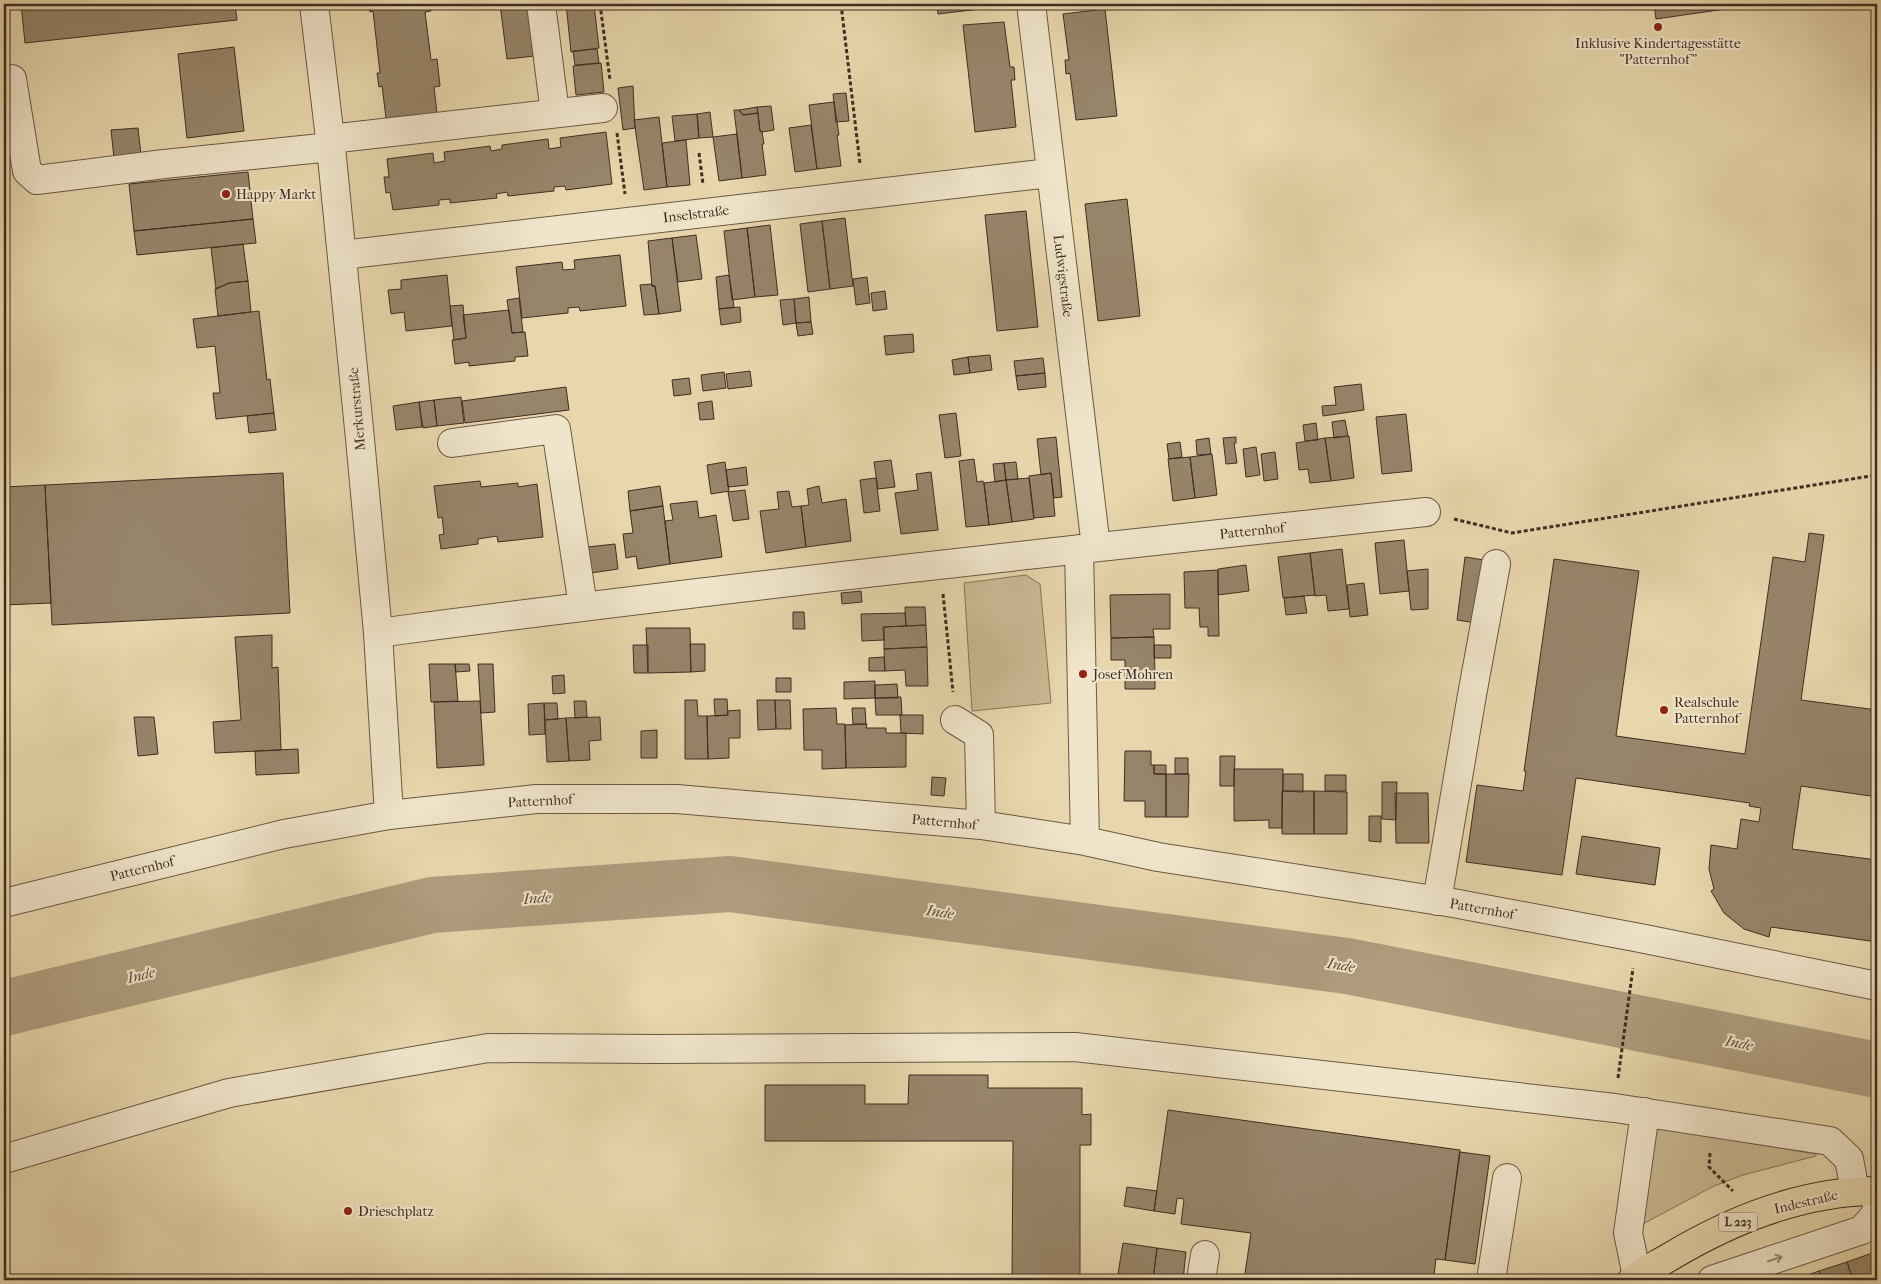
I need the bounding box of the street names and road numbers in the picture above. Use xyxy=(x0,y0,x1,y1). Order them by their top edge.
street label: Inselstraße xyxy=(662,201,730,227)
street label: Ludwigstraße xyxy=(1050,234,1077,318)
street label: Merkurstraße xyxy=(345,367,369,451)
street label: Patternhof xyxy=(1219,519,1289,543)
street label: Patternhof xyxy=(507,791,576,811)
street label: Patternhof xyxy=(911,811,981,834)
street label: Patternhof xyxy=(108,852,179,885)
street label: Patternhof xyxy=(1448,895,1519,924)
street label: Indestraße xyxy=(1772,1186,1840,1218)
road number: L 223 xyxy=(1719,1212,1757,1232)

